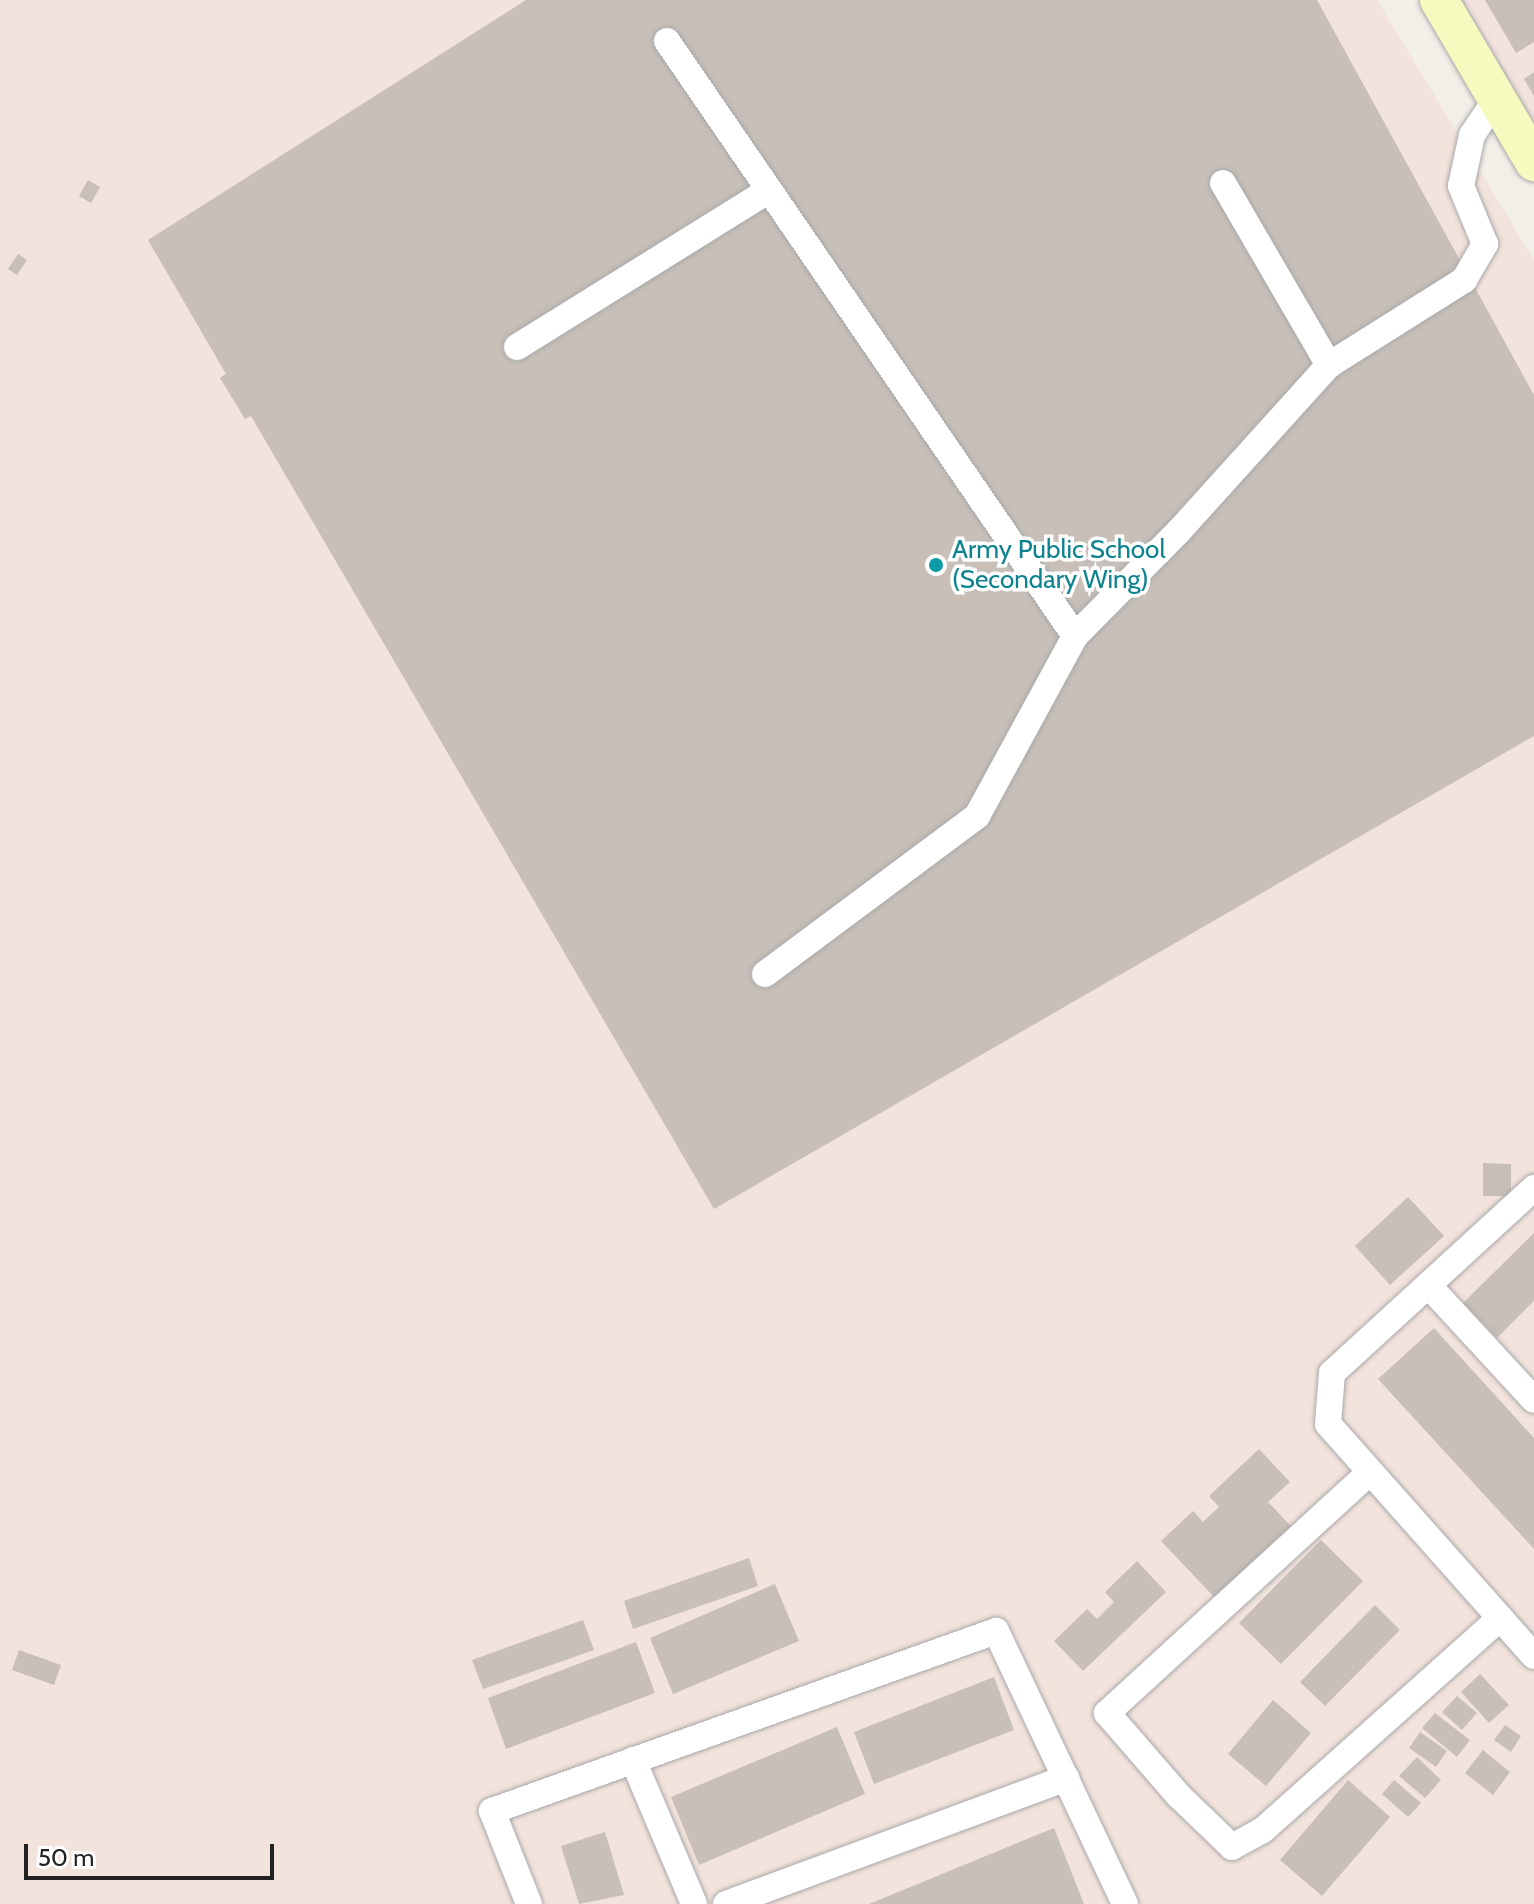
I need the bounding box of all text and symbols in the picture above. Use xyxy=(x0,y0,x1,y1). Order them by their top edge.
place label: Army Public School (Secondary Wing) xyxy=(952,534,1166,596)
marker: Army Public School (Secondary Wing) xyxy=(927,556,945,574)
scale bar xyxy=(28,1828,278,1878)
text: 50 m xyxy=(38,1843,94,1872)

